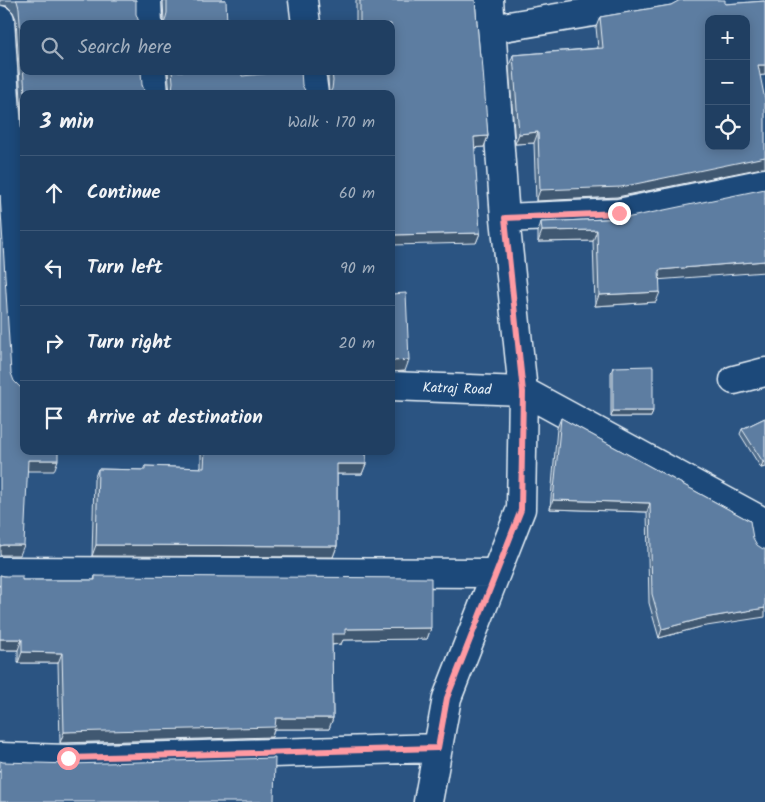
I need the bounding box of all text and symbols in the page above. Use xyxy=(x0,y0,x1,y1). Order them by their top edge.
map controls xyxy=(705,15,750,150)
button: + xyxy=(705,15,750,60)
search box xyxy=(20,20,395,75)
text: Search here xyxy=(78,33,172,63)
icon: search xyxy=(38,34,66,62)
button: − xyxy=(705,60,750,105)
button: locate xyxy=(705,105,750,150)
text: 3 min xyxy=(40,106,94,139)
text: Walk · 170 m xyxy=(287,110,375,135)
text: Continue xyxy=(87,178,160,208)
icon: ahead xyxy=(40,179,68,207)
text: 60 m xyxy=(339,181,375,206)
route end xyxy=(608,202,631,225)
text: Turn left xyxy=(87,253,162,283)
icon: left xyxy=(40,254,68,282)
text: 90 m xyxy=(340,256,375,281)
text: Turn right xyxy=(87,328,172,358)
icon: right xyxy=(40,329,68,357)
text: 20 m xyxy=(339,331,375,356)
street label: Katraj Road xyxy=(422,377,493,401)
text: Arrive at destination xyxy=(87,403,263,433)
icon: arrive xyxy=(40,404,68,432)
route start xyxy=(57,747,80,770)

